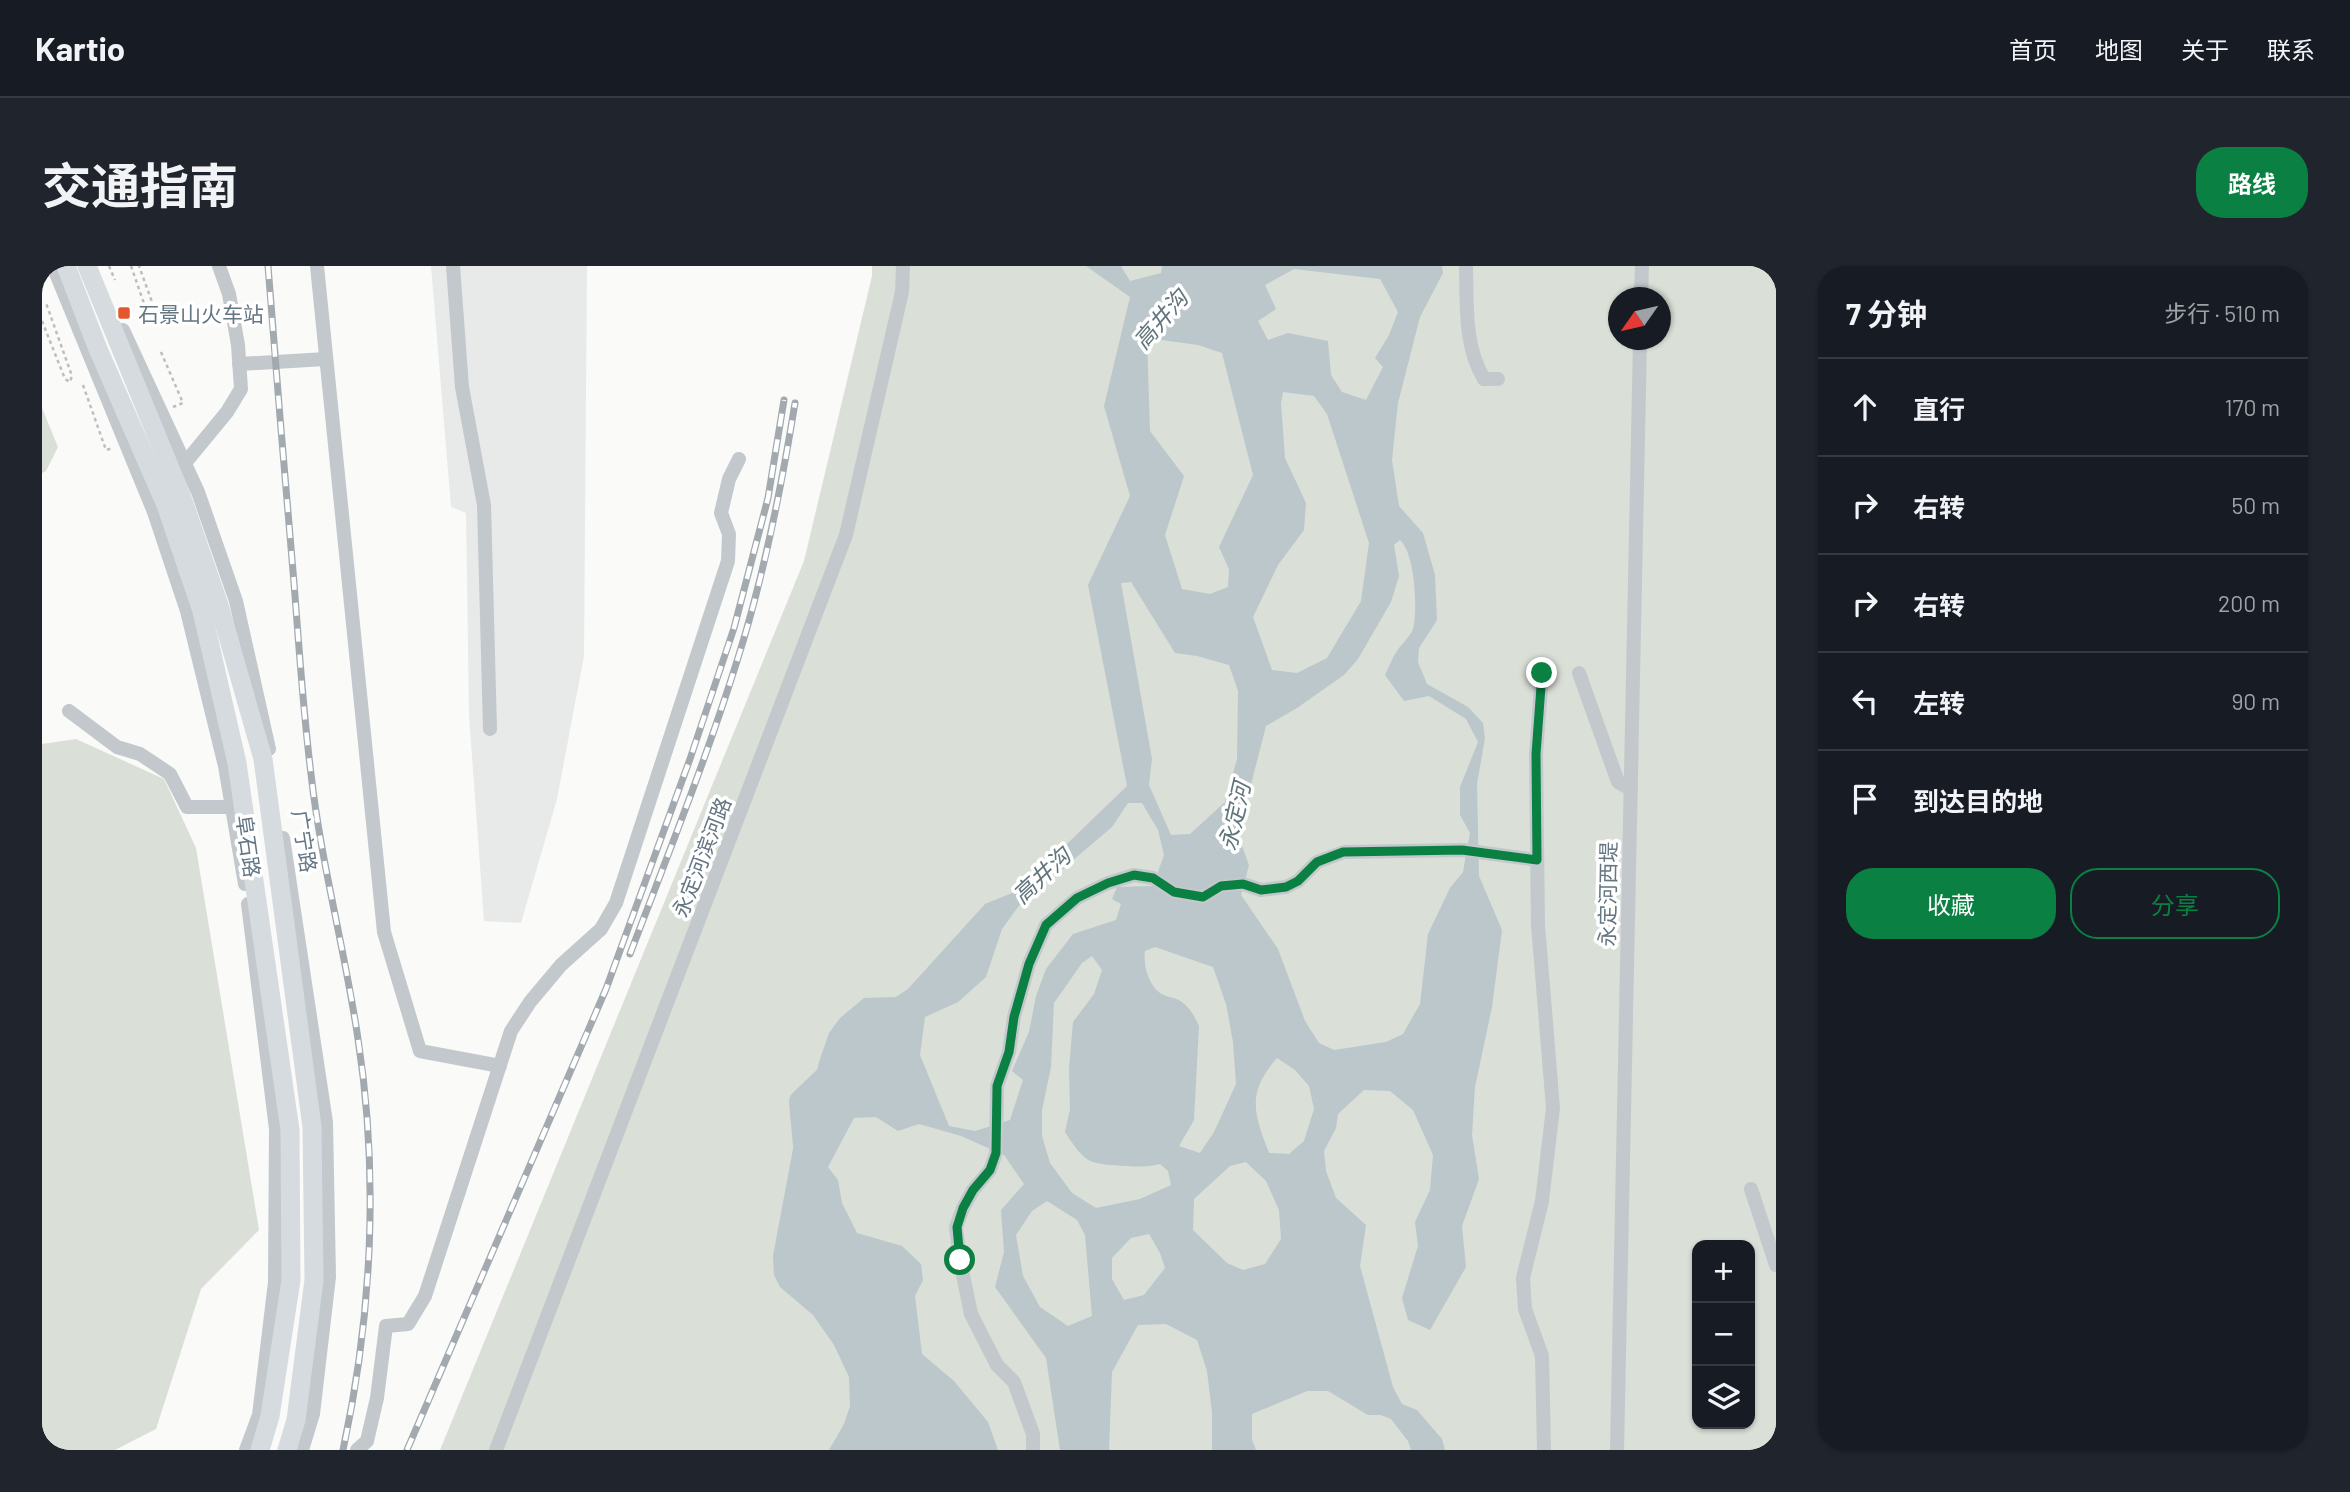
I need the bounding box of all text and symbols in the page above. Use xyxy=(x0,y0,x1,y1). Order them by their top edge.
text: Kartio xyxy=(35,28,125,68)
text: 首页 xyxy=(2009,35,2057,64)
text: 地图 xyxy=(2095,35,2143,64)
text: 关于 xyxy=(2181,35,2229,64)
text: 联系 xyxy=(2267,35,2315,64)
button: 路线 xyxy=(2196,147,2308,218)
text: 交通指南 xyxy=(42,155,238,214)
water label: 高井沟 xyxy=(1127,282,1195,354)
north arrow xyxy=(1608,287,1671,350)
text: 7 分钟 xyxy=(1846,295,1927,331)
text: 步行 · 510 m xyxy=(2164,299,2280,327)
place label: 石景山火车站 xyxy=(138,301,264,326)
marker: 石景山火车站 xyxy=(116,305,132,321)
icon: ahead xyxy=(1846,388,1884,426)
text: 直行 xyxy=(1913,393,1965,424)
text: 170 m xyxy=(2224,393,2280,421)
icon: right xyxy=(1846,486,1884,524)
text: 右转 xyxy=(1913,491,1965,522)
text: 50 m xyxy=(2232,491,2280,519)
icon: right xyxy=(1846,584,1884,622)
text: 右转 xyxy=(1913,589,1965,620)
text: 200 m xyxy=(2218,589,2280,617)
route end xyxy=(1526,657,1557,688)
icon: left xyxy=(1846,682,1884,720)
text: 左转 xyxy=(1913,687,1965,718)
text: 90 m xyxy=(2231,687,2280,715)
water label: 永定河 xyxy=(1213,775,1256,853)
icon: arrive xyxy=(1846,780,1884,818)
text: 到达目的地 xyxy=(1913,785,2043,816)
street label: 永定河滨河路 xyxy=(667,794,735,920)
street label: 广宁路 xyxy=(288,808,322,874)
street label: 阜石路 xyxy=(232,813,266,879)
water label: 高井沟 xyxy=(1006,839,1078,909)
street label: 永定河西堤 xyxy=(1594,841,1620,947)
button: 收藏 xyxy=(1846,868,2056,939)
button: 分享 xyxy=(2070,868,2280,939)
map controls xyxy=(1692,1240,1755,1429)
button: + xyxy=(1692,1240,1755,1303)
route start xyxy=(944,1244,975,1275)
button: − xyxy=(1692,1303,1755,1366)
button: layers xyxy=(1692,1366,1755,1429)

